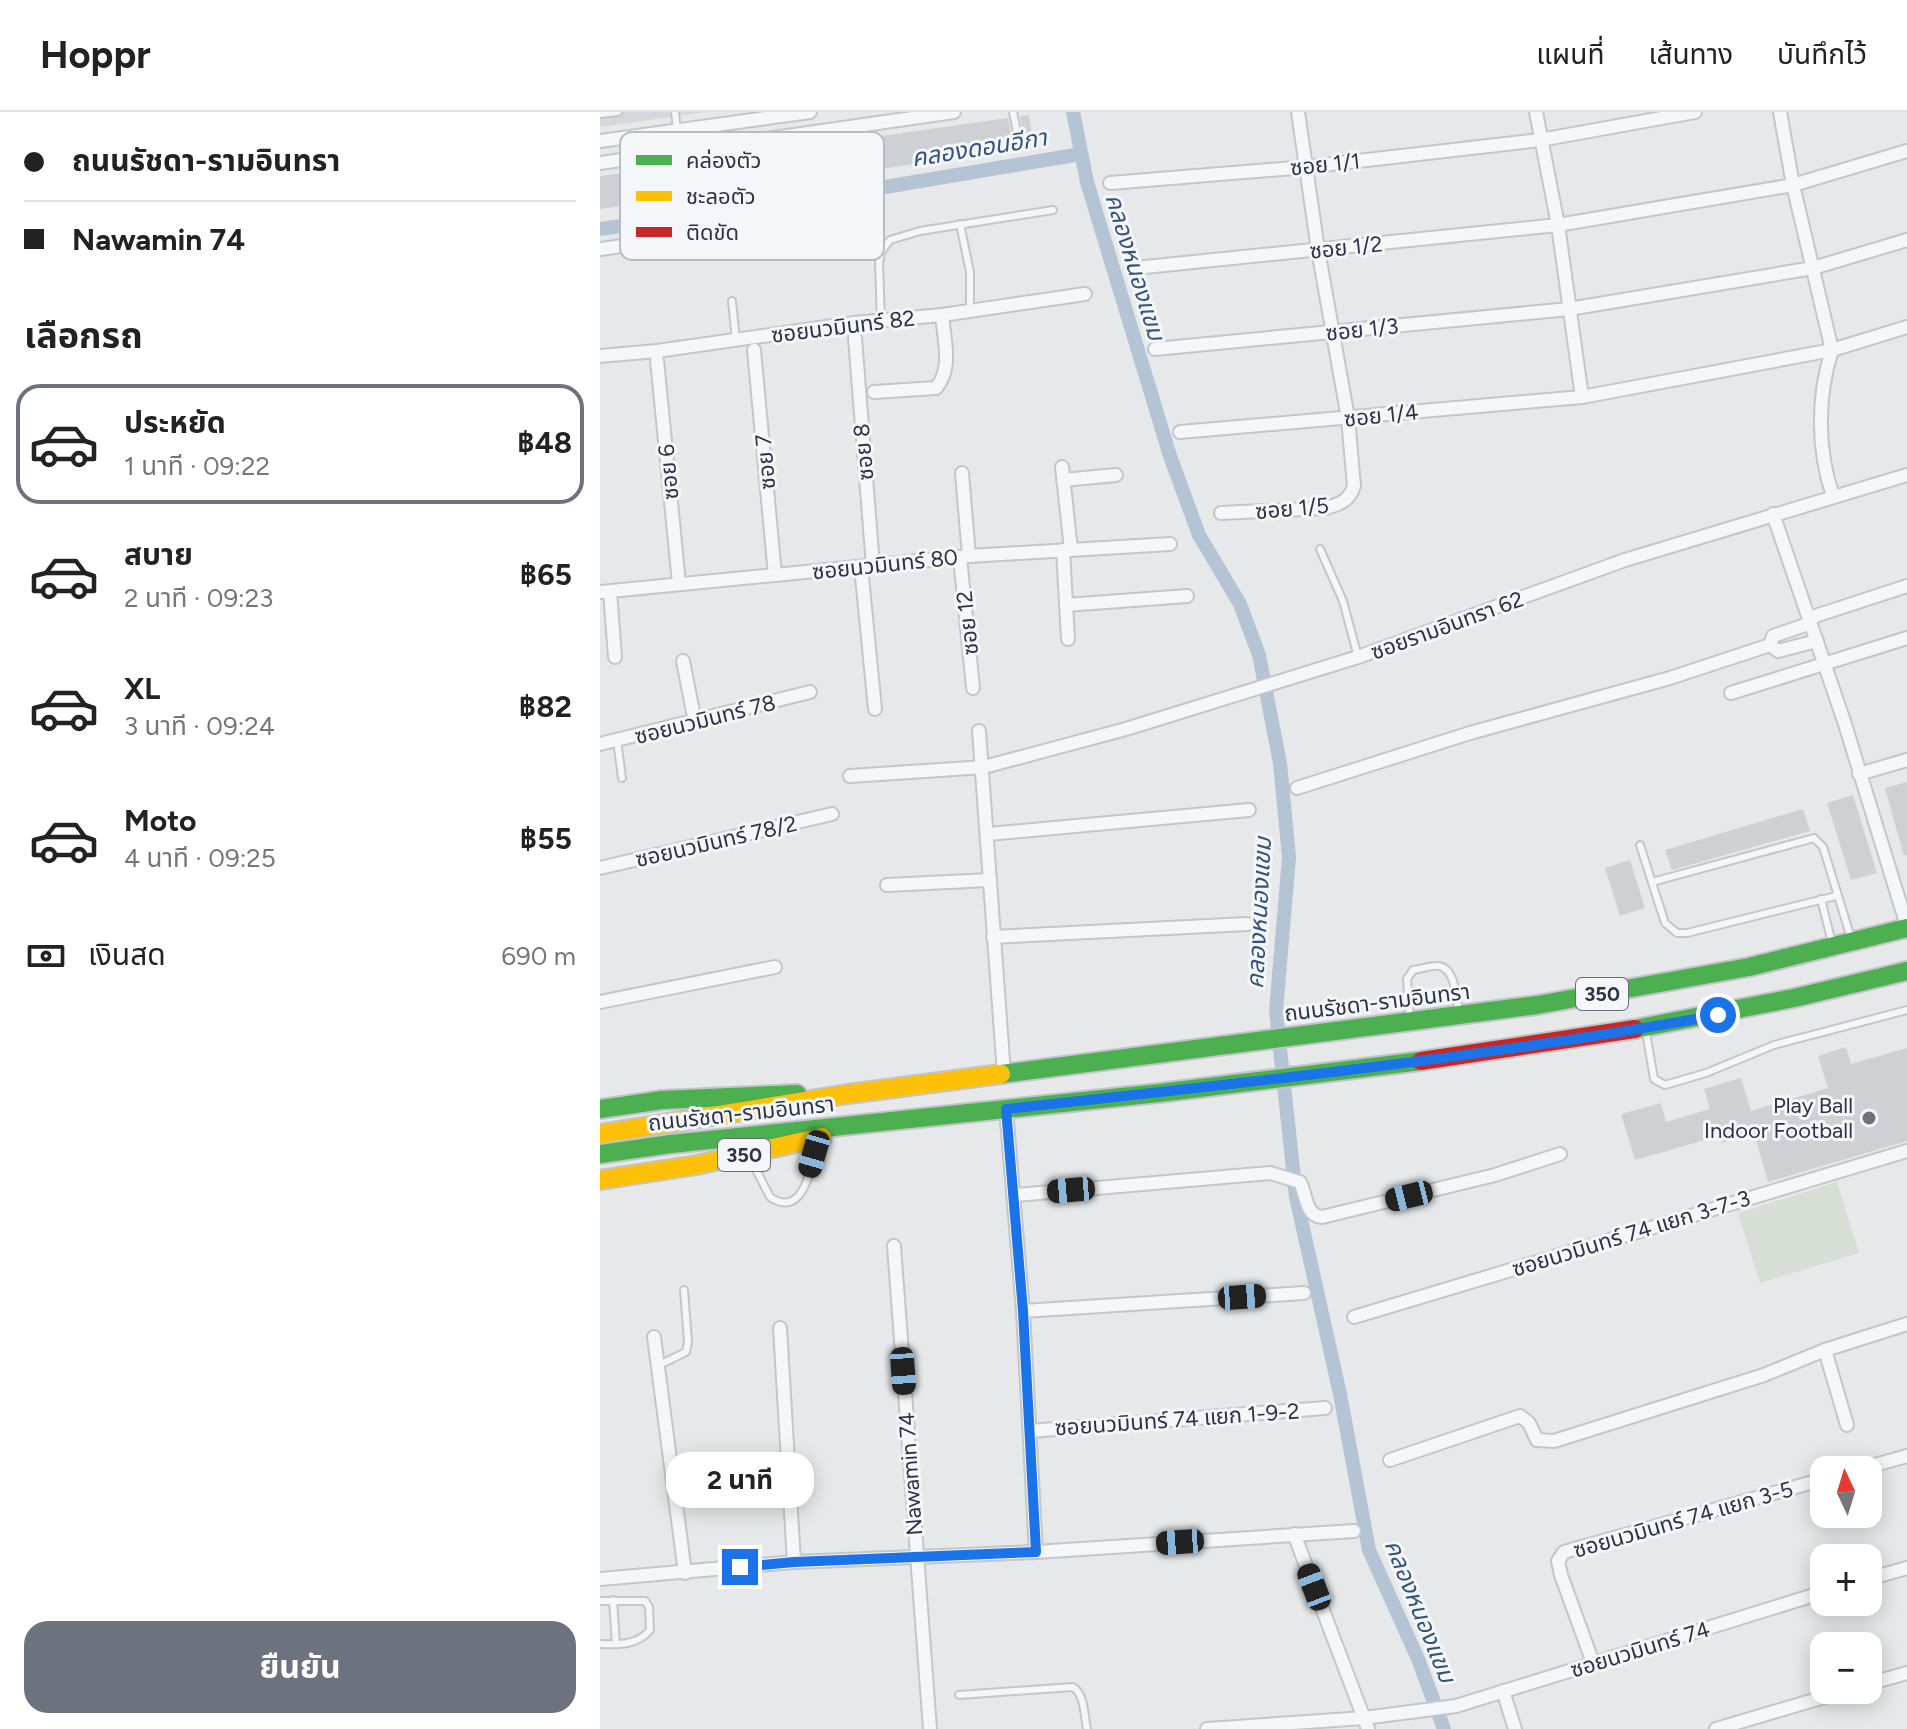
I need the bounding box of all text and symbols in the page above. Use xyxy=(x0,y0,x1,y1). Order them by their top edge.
text: Hoppr xyxy=(40,32,151,78)
text: แผนที่ xyxy=(1536,37,1604,71)
text: เส้นทาง xyxy=(1648,37,1733,71)
text: บันทึกไว้ xyxy=(1777,37,1867,71)
water label: คลองดอนอีกา xyxy=(909,122,1050,172)
legend xyxy=(620,132,884,260)
text: ถนนรัชดา-รามอินทรา xyxy=(72,142,340,179)
text: คล่องตัว xyxy=(686,147,761,174)
street label: ซอย 1/1 xyxy=(1289,147,1361,182)
text: ชะลอตัว xyxy=(686,183,756,210)
water label: คลองหนองแขม xyxy=(1099,190,1172,346)
text: ติดขัด xyxy=(686,219,739,246)
text: Nawamin 74 xyxy=(72,221,245,258)
street label: ซอย 1/2 xyxy=(1308,230,1384,265)
street label: ซอยนวมินทร์ 82 xyxy=(770,304,916,349)
street label: ซอย 1/3 xyxy=(1324,312,1400,347)
text: เลือกรถ xyxy=(24,314,143,357)
street label: ซอย 1/4 xyxy=(1343,398,1420,433)
text: ประหยัด xyxy=(124,404,226,441)
icon: car xyxy=(28,408,100,480)
street label: ซอย 8 xyxy=(848,422,879,481)
text: ฿48 xyxy=(517,424,572,461)
street label: ซอย 7 xyxy=(750,433,781,491)
street label: ซอย 6 xyxy=(653,443,684,501)
text: 1 นาที · 09:22 xyxy=(124,450,270,482)
street label: ซอย 1/5 xyxy=(1254,492,1330,525)
text: สบาย xyxy=(124,536,193,573)
icon: car xyxy=(28,540,100,612)
street label: ซอยนวมินทร์ 80 xyxy=(811,543,959,586)
text: ฿65 xyxy=(520,556,572,593)
text: 2 นาที · 09:23 xyxy=(124,582,273,614)
street label: ซอยรามอินทรา 62 xyxy=(1367,585,1527,666)
street label: ซอย 12 xyxy=(951,589,984,657)
text: XL xyxy=(124,670,160,707)
icon: car xyxy=(28,672,100,744)
text: ฿82 xyxy=(519,688,572,725)
street label: ซอยนวมินทร์ 78 xyxy=(632,689,778,750)
text: 3 นาที · 09:24 xyxy=(124,710,275,742)
text: Moto xyxy=(124,802,196,839)
icon: car xyxy=(28,804,100,876)
street label: ซอยนวมินทร์ 78/2 xyxy=(633,810,800,873)
text: ฿55 xyxy=(520,820,572,857)
water label: คลองหนองแขม xyxy=(1240,834,1277,990)
text: 4 นาที · 09:25 xyxy=(124,842,276,874)
icon: cash xyxy=(24,934,68,978)
text: เงินสด xyxy=(88,936,166,973)
text: 690 m xyxy=(501,940,576,972)
street label: ถนนรัชดา-รามอินทรา xyxy=(1283,978,1472,1027)
road number: 350 xyxy=(1576,978,1628,1010)
route start xyxy=(1700,997,1736,1033)
street label: ถนนรัชดา-รามอินทรา xyxy=(647,1090,835,1137)
place label: Play Ball Indoor Football xyxy=(1704,1092,1853,1144)
marker: Play Ball Indoor Football xyxy=(1860,1109,1878,1127)
car xyxy=(796,1128,832,1180)
road number: 350 xyxy=(718,1139,770,1171)
car xyxy=(1046,1176,1096,1204)
car xyxy=(1383,1179,1435,1213)
street label: ซอยนวมินทร์ 74 แยก 3-7-3 xyxy=(1509,1184,1753,1283)
car xyxy=(1217,1283,1267,1311)
car xyxy=(889,1346,917,1396)
street label: ซอยนวมินทร์ 74 แยก 1-9-2 xyxy=(1054,1397,1300,1442)
street label: Nawamin 74 xyxy=(893,1412,928,1536)
callout: 2 นาที xyxy=(666,1451,814,1507)
north arrow xyxy=(1810,1456,1882,1528)
map controls xyxy=(1810,1456,1882,1704)
text: 2 นาที xyxy=(707,1464,773,1496)
street label: ซอยนวมินทร์ 74 แยก 3-5 xyxy=(1570,1475,1796,1564)
car xyxy=(1155,1528,1205,1556)
water label: คลองหนองแขม xyxy=(1379,1535,1463,1689)
button: + xyxy=(1810,1544,1882,1616)
route end xyxy=(722,1549,758,1585)
car xyxy=(1294,1560,1334,1614)
street label: ซอยนวมินทร์ 74 xyxy=(1567,1615,1713,1683)
button: ยืนยัน xyxy=(24,1621,576,1713)
button: − xyxy=(1810,1632,1882,1704)

